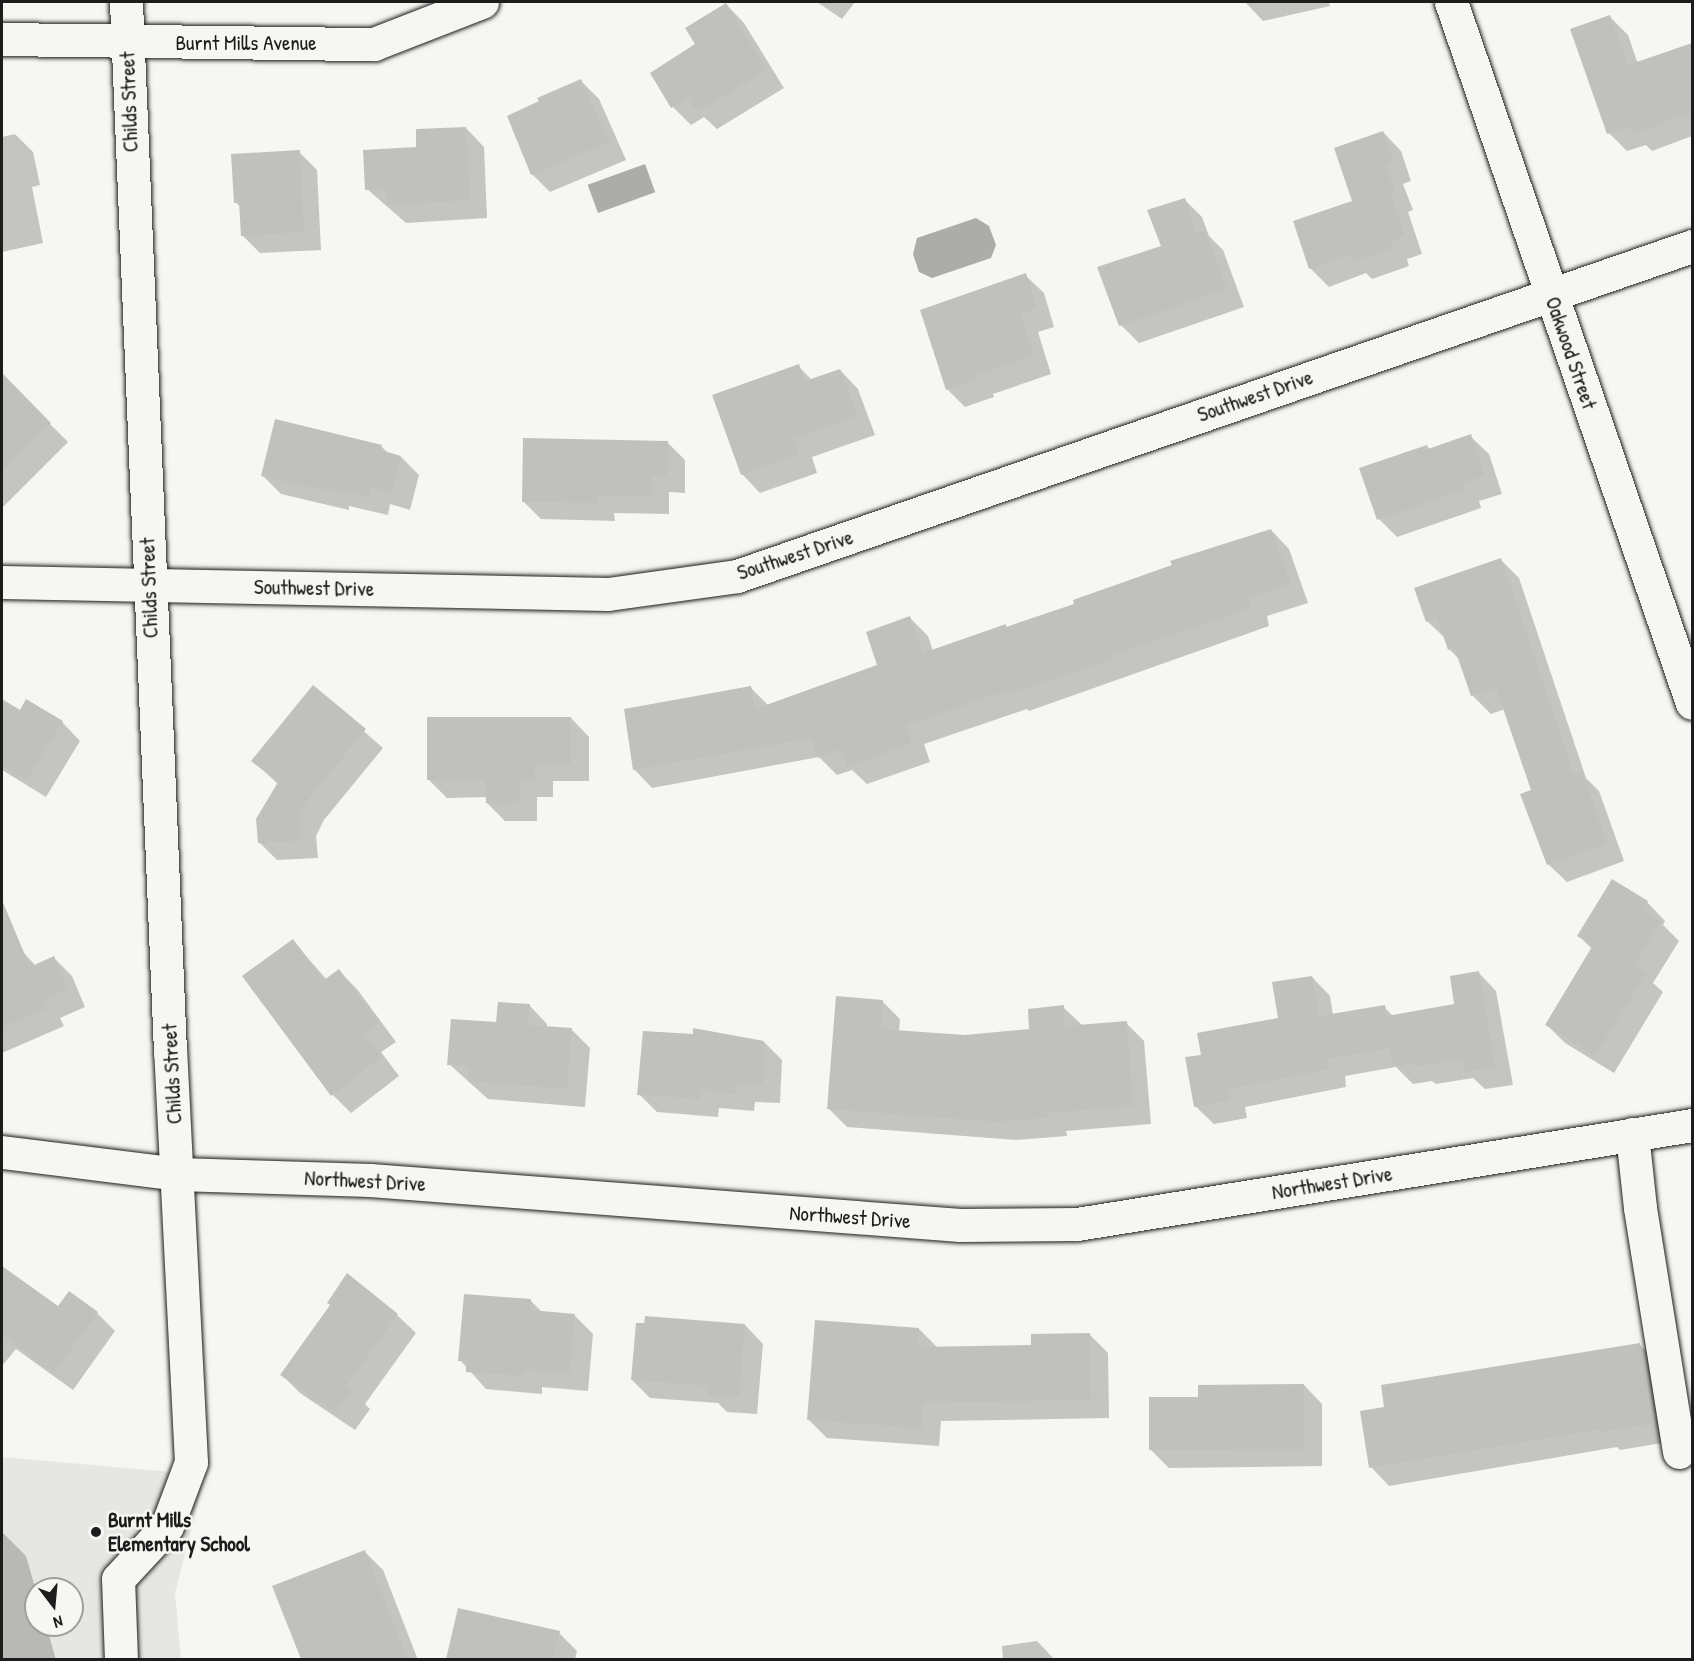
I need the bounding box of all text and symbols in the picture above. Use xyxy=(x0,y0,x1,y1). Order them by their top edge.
street label: Burnt Mills Avenue xyxy=(175,30,317,56)
street label: Childs Street xyxy=(115,51,143,153)
street label: Oakwood Street xyxy=(1540,293,1602,413)
street label: Southwest Drive xyxy=(1194,365,1316,427)
street label: Southwest Drive xyxy=(734,524,856,586)
street label: Childs Street xyxy=(135,537,163,639)
street label: Southwest Drive xyxy=(254,574,374,602)
street label: Childs Street xyxy=(157,1023,187,1125)
street label: Northwest Drive xyxy=(1270,1161,1394,1205)
street label: Northwest Drive xyxy=(304,1165,426,1197)
street label: Northwest Drive xyxy=(789,1200,911,1234)
place label: Burnt Mills Elementary School xyxy=(108,1507,250,1557)
marker: Burnt Mills Elementary School xyxy=(89,1525,103,1539)
north arrow xyxy=(24,1577,84,1637)
text: N xyxy=(51,1611,66,1634)

